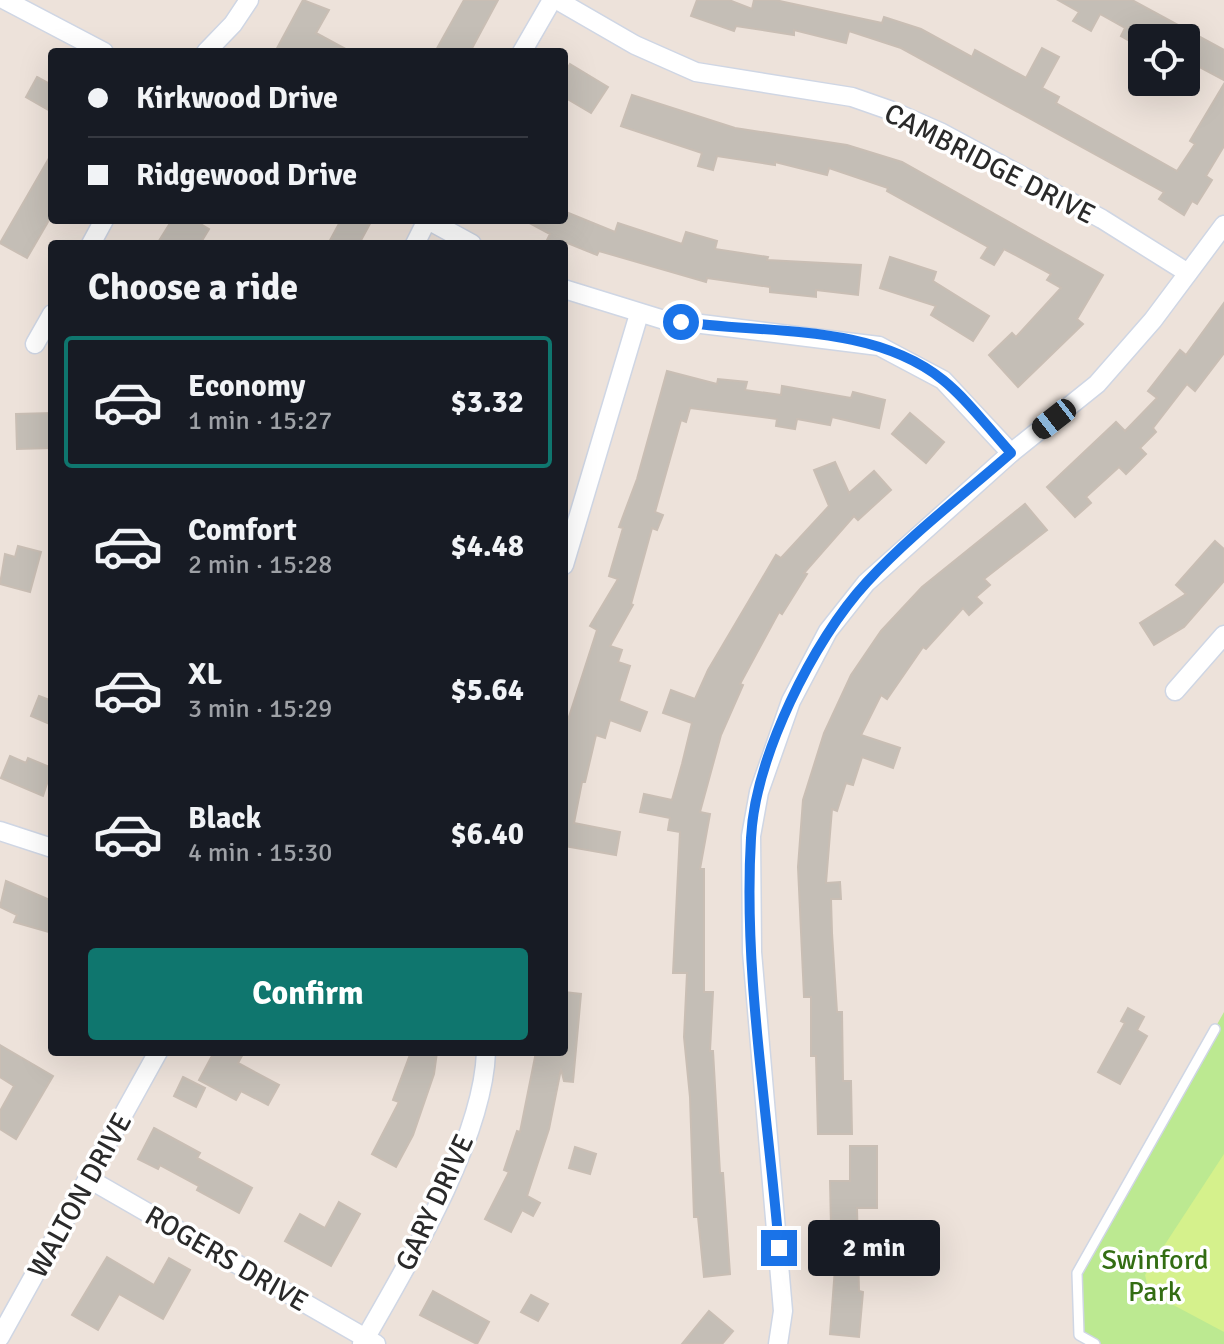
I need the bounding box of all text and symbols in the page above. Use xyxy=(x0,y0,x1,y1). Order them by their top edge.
map controls xyxy=(1128,24,1200,96)
button: locate xyxy=(1128,24,1200,96)
text: Kirkwood Drive xyxy=(136,80,338,117)
street label: CAMBRIDGE DRIVE xyxy=(879,96,1101,232)
text: Ridgewood Drive xyxy=(136,157,357,194)
text: Choose a ride xyxy=(88,265,298,310)
route start xyxy=(663,304,699,340)
icon: car xyxy=(92,366,164,438)
text: Economy xyxy=(188,368,305,405)
text: $3.32 xyxy=(451,384,524,421)
car xyxy=(1028,395,1080,443)
text: 1 min · 15:27 xyxy=(188,405,332,437)
icon: car xyxy=(92,510,164,582)
text: Comfort xyxy=(188,512,297,549)
text: $4.48 xyxy=(451,528,524,565)
text: 2 min · 15:28 xyxy=(188,549,332,581)
icon: car xyxy=(92,654,164,726)
text: XL xyxy=(188,656,222,693)
text: $5.64 xyxy=(451,672,524,709)
text: 3 min · 15:29 xyxy=(188,693,332,725)
icon: car xyxy=(92,798,164,870)
text: Black xyxy=(188,800,261,837)
text: $6.40 xyxy=(451,816,524,853)
text: 4 min · 15:30 xyxy=(188,837,332,869)
button: Confirm xyxy=(88,948,528,1040)
street label: WALTON DRIVE xyxy=(21,1107,139,1284)
street label: GARY DRIVE xyxy=(389,1129,481,1276)
street label: ROGERS DRIVE xyxy=(139,1199,314,1319)
callout: 2 min xyxy=(807,1220,939,1276)
route end xyxy=(761,1230,797,1266)
text: 2 min xyxy=(843,1232,905,1264)
park label: Swinford Park xyxy=(1101,1243,1209,1309)

